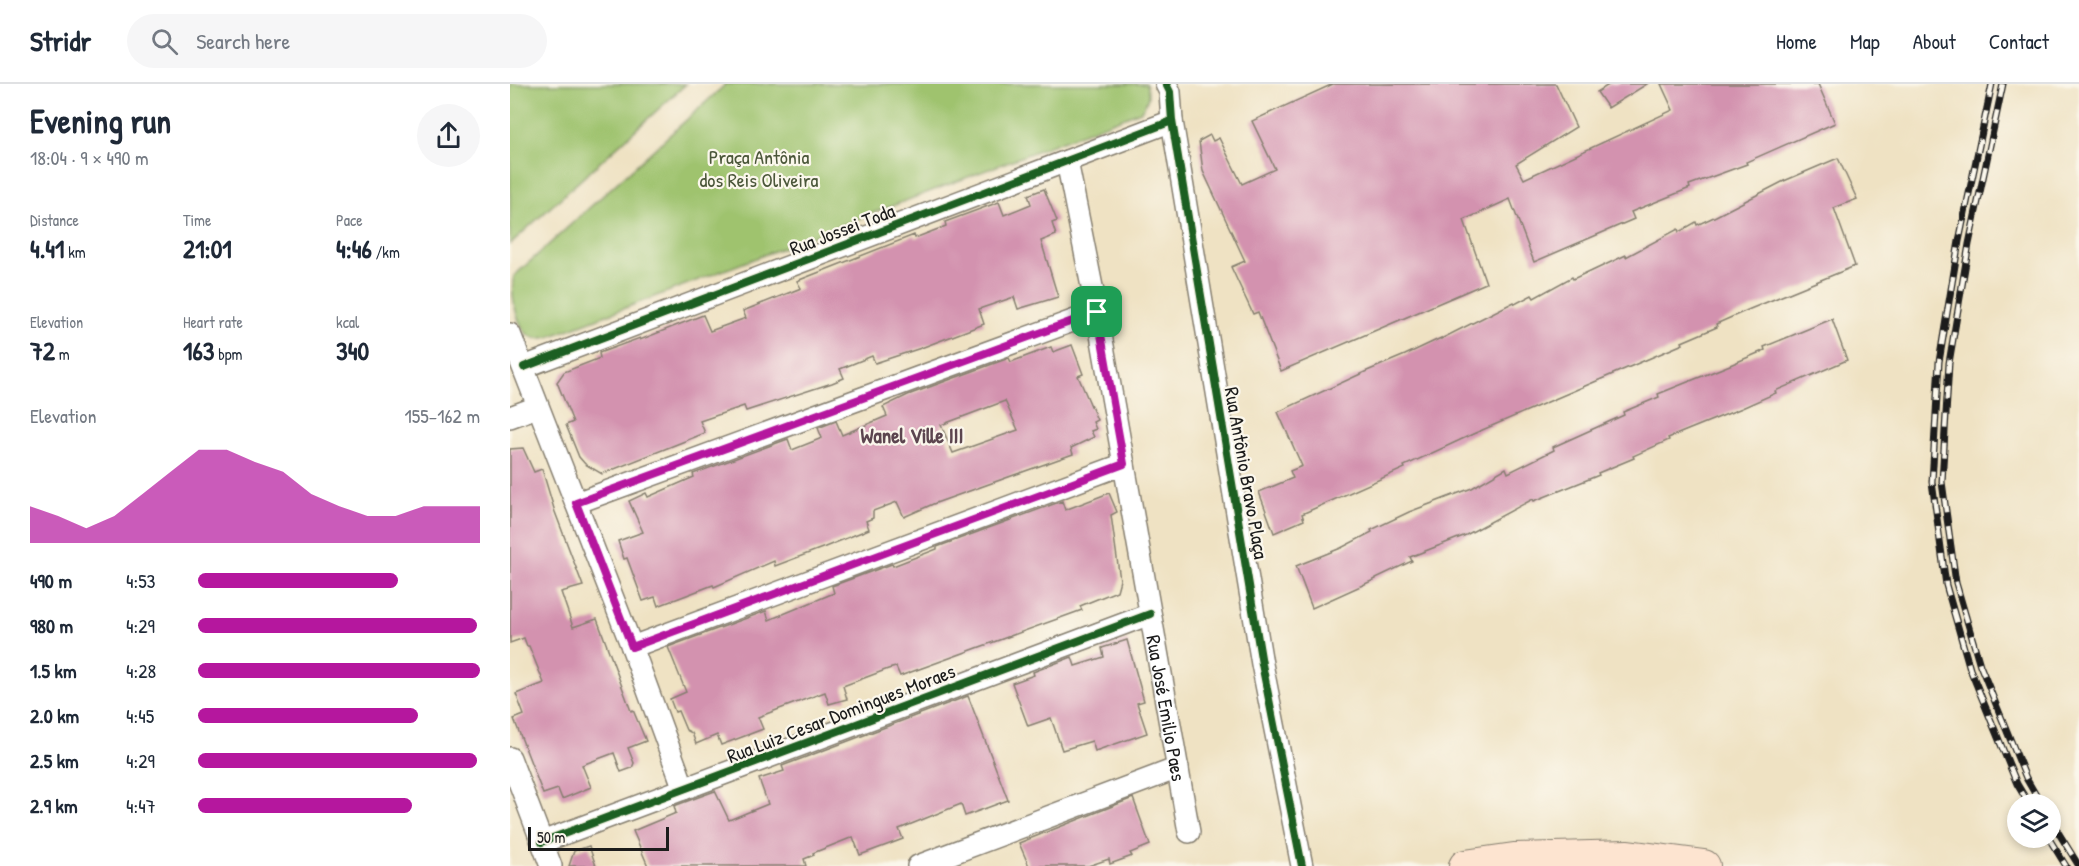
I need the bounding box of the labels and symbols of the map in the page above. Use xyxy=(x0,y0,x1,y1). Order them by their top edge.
park label: Praça Antônia dos Reis Oliveira xyxy=(700,143,819,193)
street label: Rua Jossei Toda xyxy=(786,197,899,261)
pin xyxy=(1071,286,1122,337)
street label: Rua Antônio Bravo Plaça xyxy=(1219,385,1275,561)
district label: Wanel Ville III xyxy=(861,421,963,450)
street label: Rua José Emilio Paes xyxy=(1141,633,1193,783)
street label: Rua Luiz Cesar Domingues Moraes xyxy=(723,657,959,769)
scale bar xyxy=(528,824,669,852)

